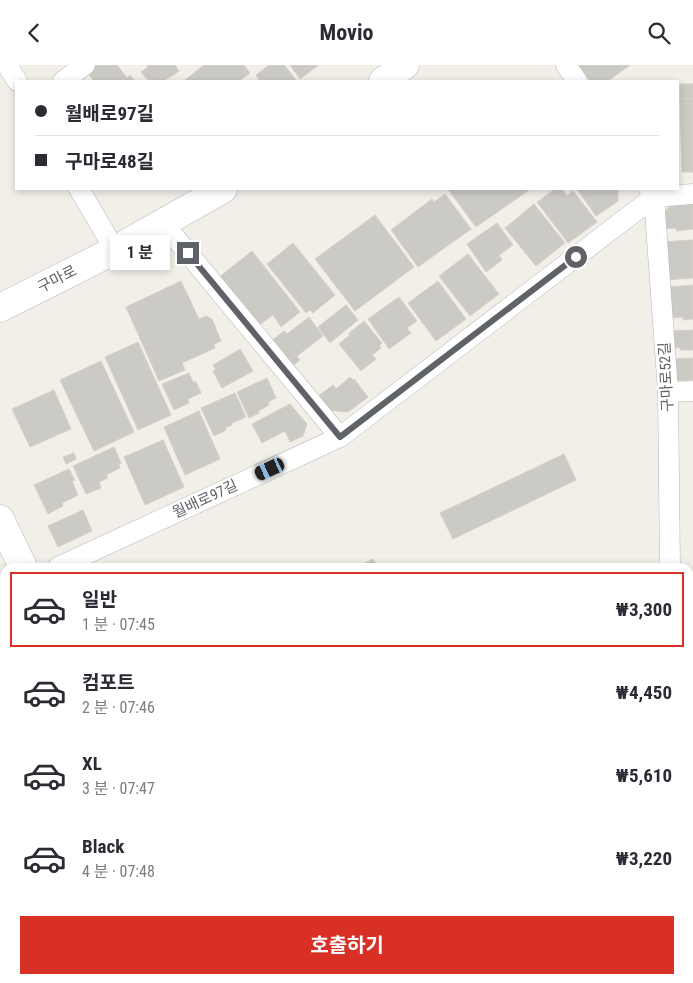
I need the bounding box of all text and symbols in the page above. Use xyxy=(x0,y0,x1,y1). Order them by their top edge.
icon: back xyxy=(20,19,48,47)
icon: search xyxy=(645,19,673,47)
text: Movio xyxy=(320,20,373,45)
text: 월배로97길 xyxy=(65,102,154,125)
text: 구마로48길 xyxy=(65,150,154,173)
callout: 1 분 xyxy=(110,235,170,271)
route end xyxy=(177,242,199,264)
text: 1 분 xyxy=(127,243,153,262)
route start xyxy=(565,246,587,268)
street label: 구마로 xyxy=(34,262,80,296)
street label: 구마로52길 xyxy=(655,342,677,412)
car xyxy=(253,456,286,482)
street label: 월배로97길 xyxy=(169,476,241,522)
icon: car xyxy=(22,587,67,632)
text: 일반 xyxy=(82,588,117,611)
text: ₩3,300 xyxy=(616,598,672,621)
text: 1 분 · 07:45 xyxy=(82,615,155,634)
icon: car xyxy=(22,670,67,715)
text: 컴포트 xyxy=(82,671,134,694)
text: ₩4,450 xyxy=(616,681,672,704)
text: 2 분 · 07:46 xyxy=(82,698,155,717)
text: XL xyxy=(82,752,102,775)
icon: car xyxy=(22,753,67,798)
text: ₩5,610 xyxy=(616,764,672,787)
text: 3 분 · 07:47 xyxy=(82,779,155,798)
text: Black xyxy=(82,835,124,858)
icon: car xyxy=(22,836,67,881)
text: ₩3,220 xyxy=(616,847,672,870)
text: 4 분 · 07:48 xyxy=(82,862,155,881)
button: 호출하기 xyxy=(20,916,674,974)

